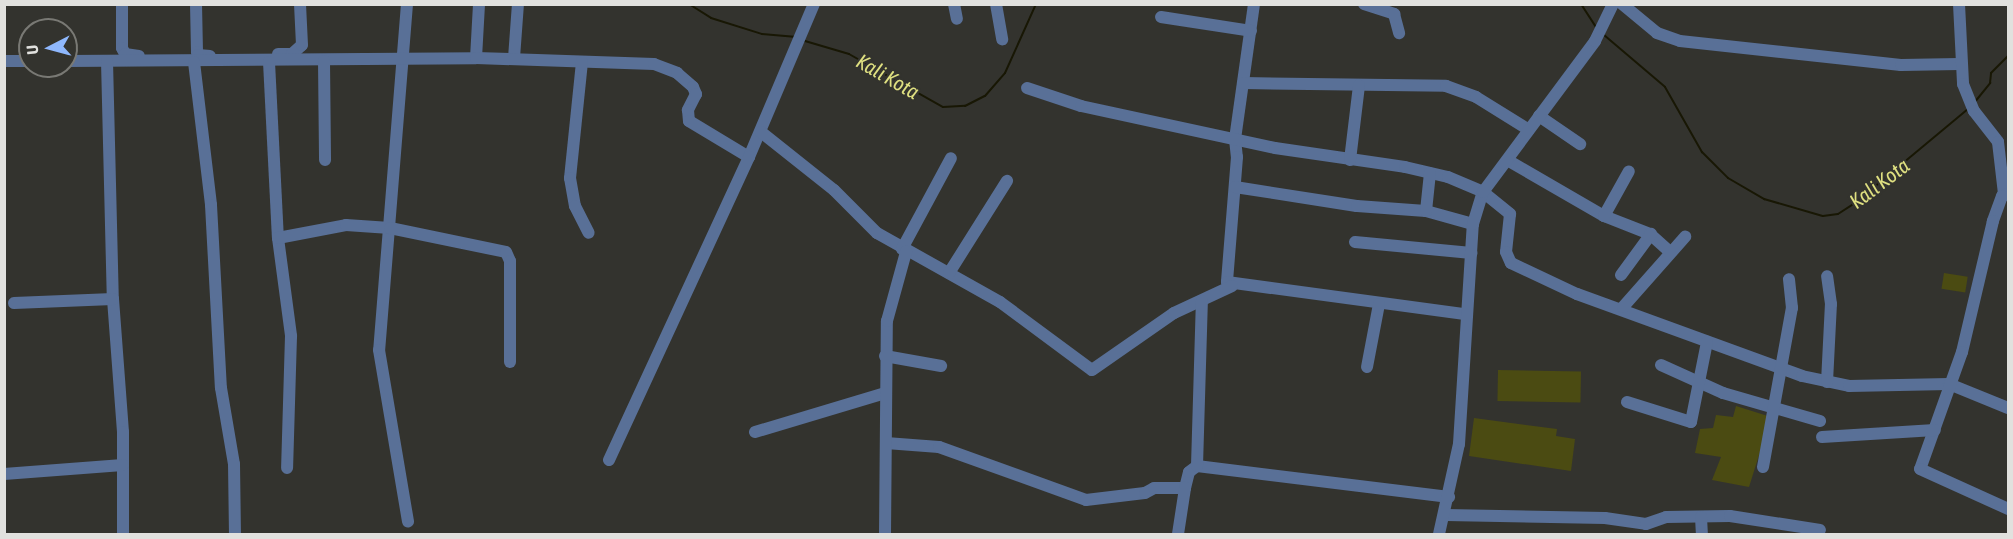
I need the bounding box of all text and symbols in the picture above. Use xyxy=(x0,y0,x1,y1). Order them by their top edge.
north arrow xyxy=(18,18,78,78)
text: U xyxy=(23,44,42,55)
water label: Kali Kota xyxy=(852,48,924,104)
water label: Kali Kota xyxy=(1844,152,1914,214)

